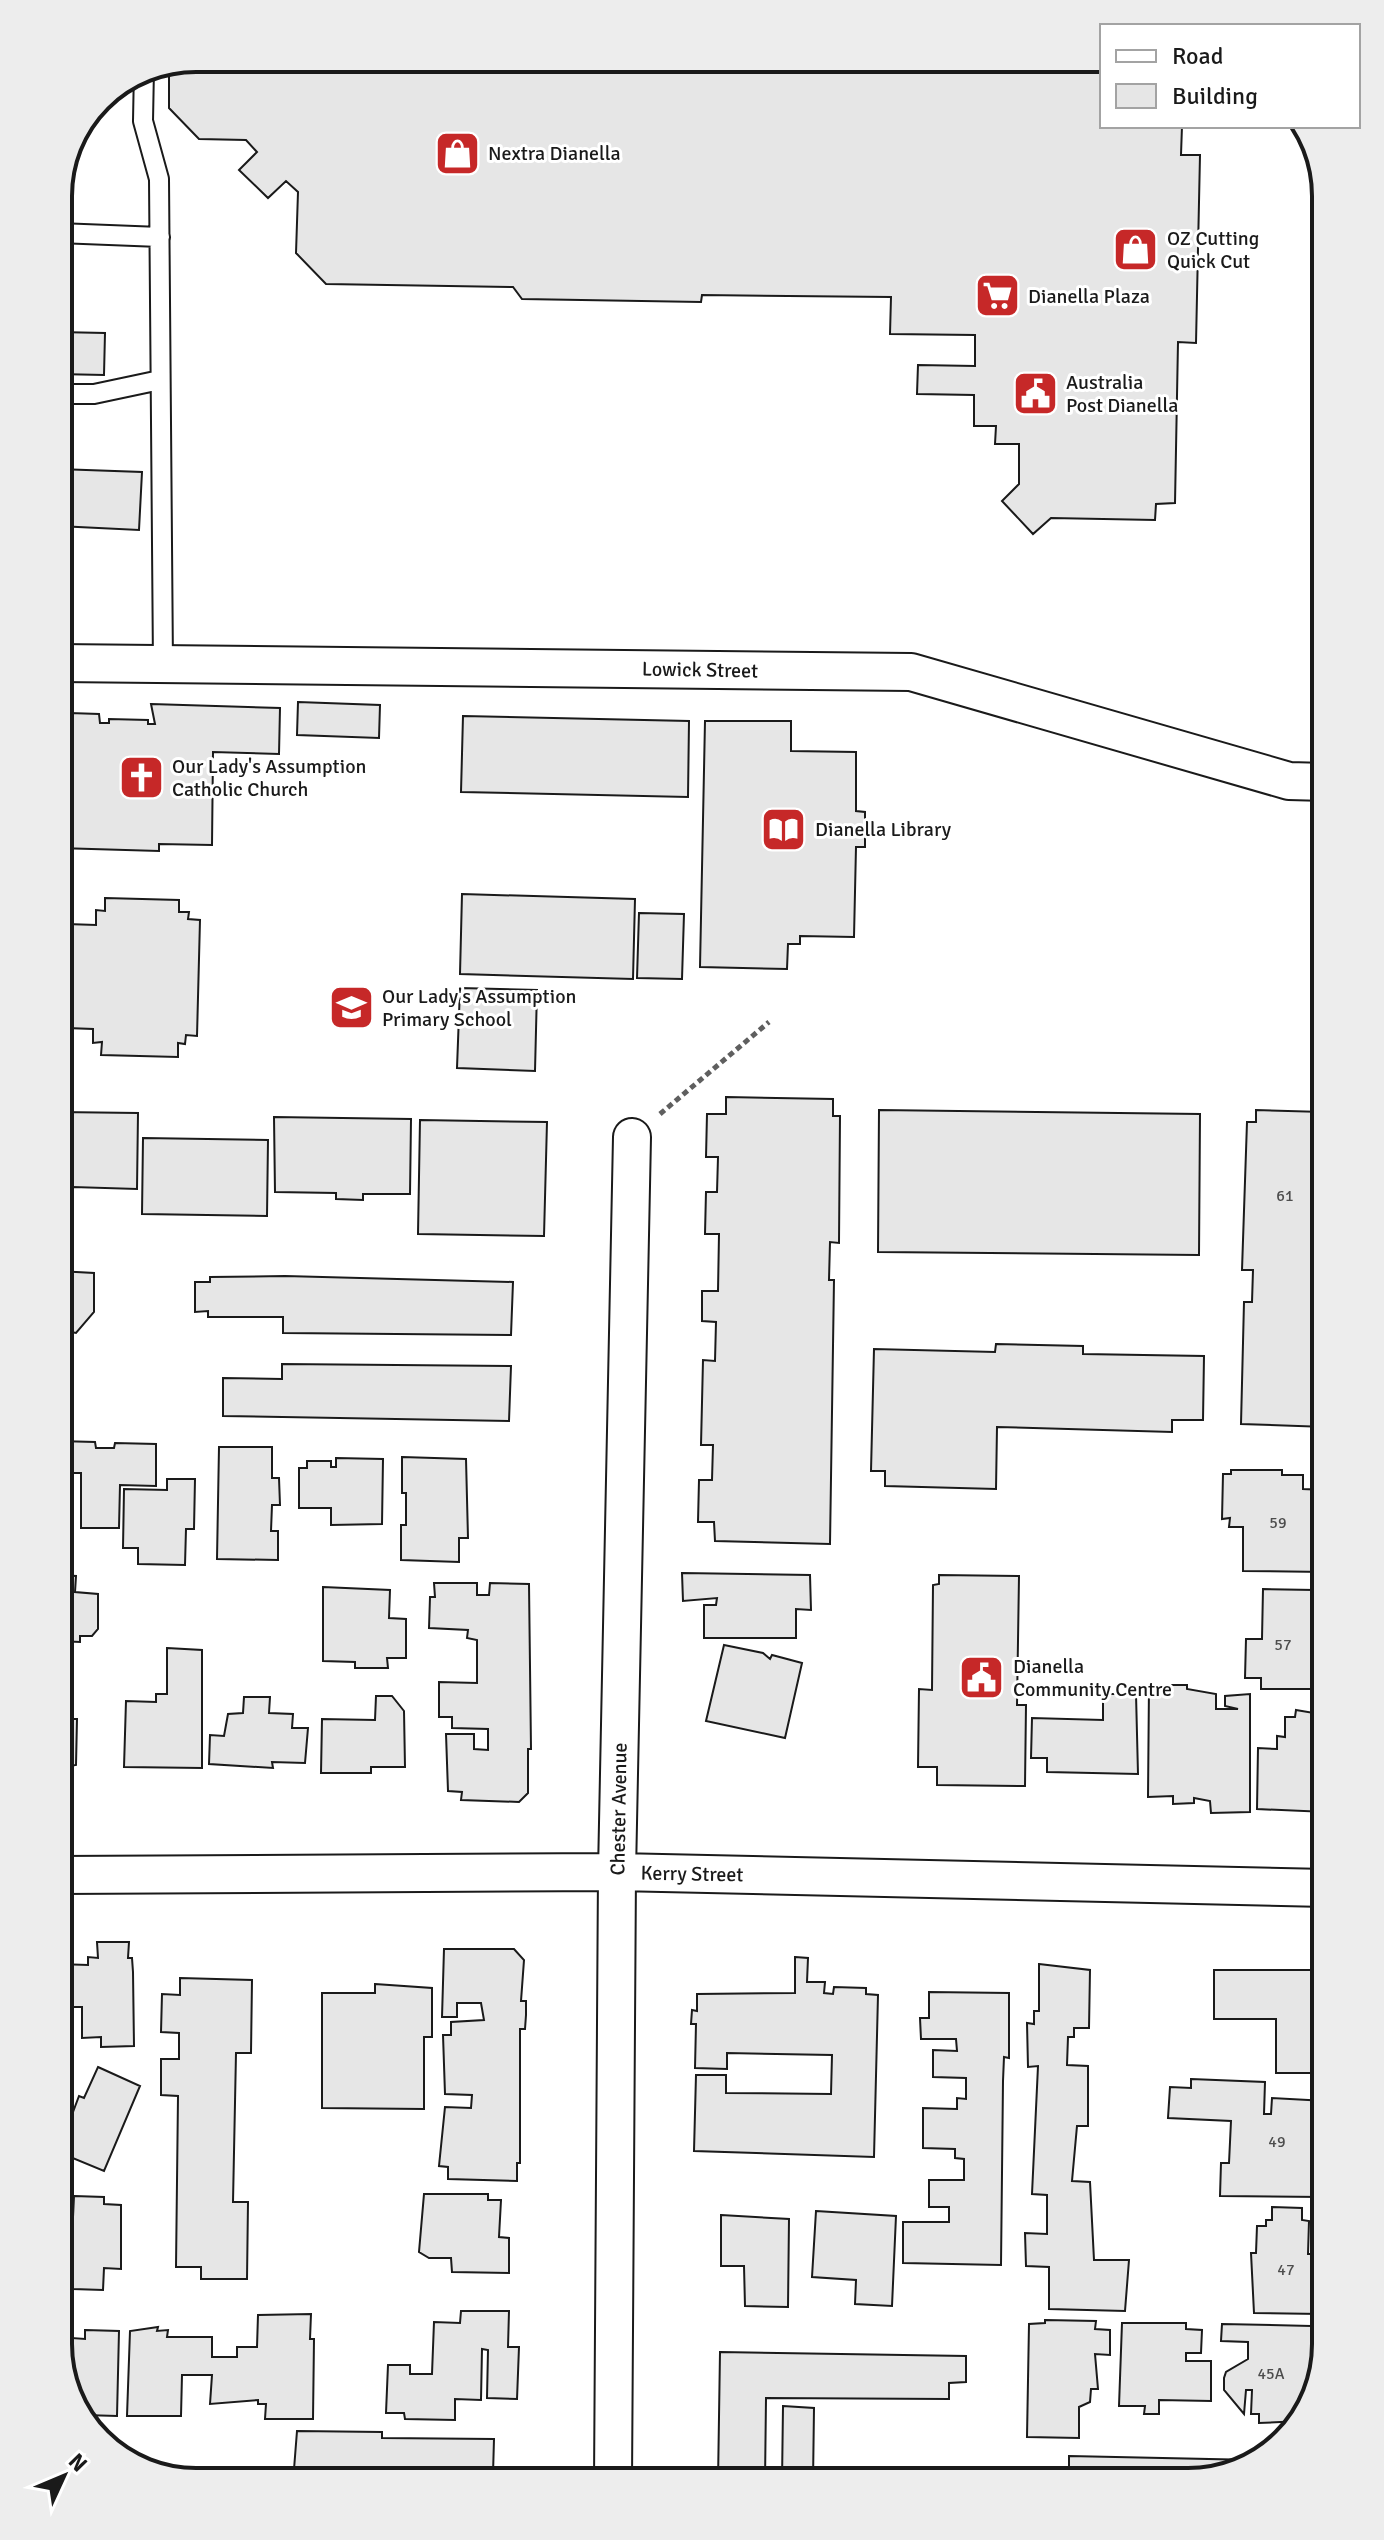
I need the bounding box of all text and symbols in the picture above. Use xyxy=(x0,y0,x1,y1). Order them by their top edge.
legend xyxy=(1100,24,1360,128)
text: Road xyxy=(1172,41,1223,71)
text: Building xyxy=(1172,81,1258,111)
shop icon: Nextra Dianella xyxy=(433,129,481,177)
place label: Nextra Dianella xyxy=(488,141,621,166)
shop icon: OZ Cutting Quick Cut xyxy=(1112,225,1160,273)
place label: OZ Cutting Quick Cut xyxy=(1167,226,1259,274)
supermarket icon: Dianella Plaza xyxy=(973,272,1021,320)
place label: Dianella Plaza xyxy=(1028,284,1150,309)
public building icon: Australia Post Dianella xyxy=(1011,369,1059,417)
place label: Australia Post Dianella xyxy=(1066,370,1179,418)
street label: Lowick Street xyxy=(642,656,758,684)
church icon: Our Lady's Assumption Catholic Church xyxy=(117,754,165,802)
place label: Our Lady's Assumption Catholic Church xyxy=(172,754,366,802)
library icon: Dianella Library xyxy=(760,805,808,853)
place label: Dianella Library xyxy=(815,817,952,842)
school or university icon: Our Lady's Assumption Primary School xyxy=(327,983,375,1031)
place label: Our Lady's Assumption Primary School xyxy=(382,984,576,1032)
house number: 61 xyxy=(1276,1186,1294,1206)
house number: 59 xyxy=(1269,1513,1287,1533)
house number: 57 xyxy=(1274,1635,1292,1655)
public building icon: Dianella Community Centre xyxy=(958,1654,1006,1702)
place label: Dianella Community Centre xyxy=(1013,1654,1172,1702)
street label: Chester Avenue xyxy=(605,1742,633,1876)
street label: Kerry Street xyxy=(640,1861,744,1887)
house number: 49 xyxy=(1268,2132,1286,2152)
house number: 47 xyxy=(1277,2260,1295,2280)
house number: 45A xyxy=(1257,2364,1285,2384)
north arrow xyxy=(24,2436,104,2516)
text: N xyxy=(63,2448,93,2477)

